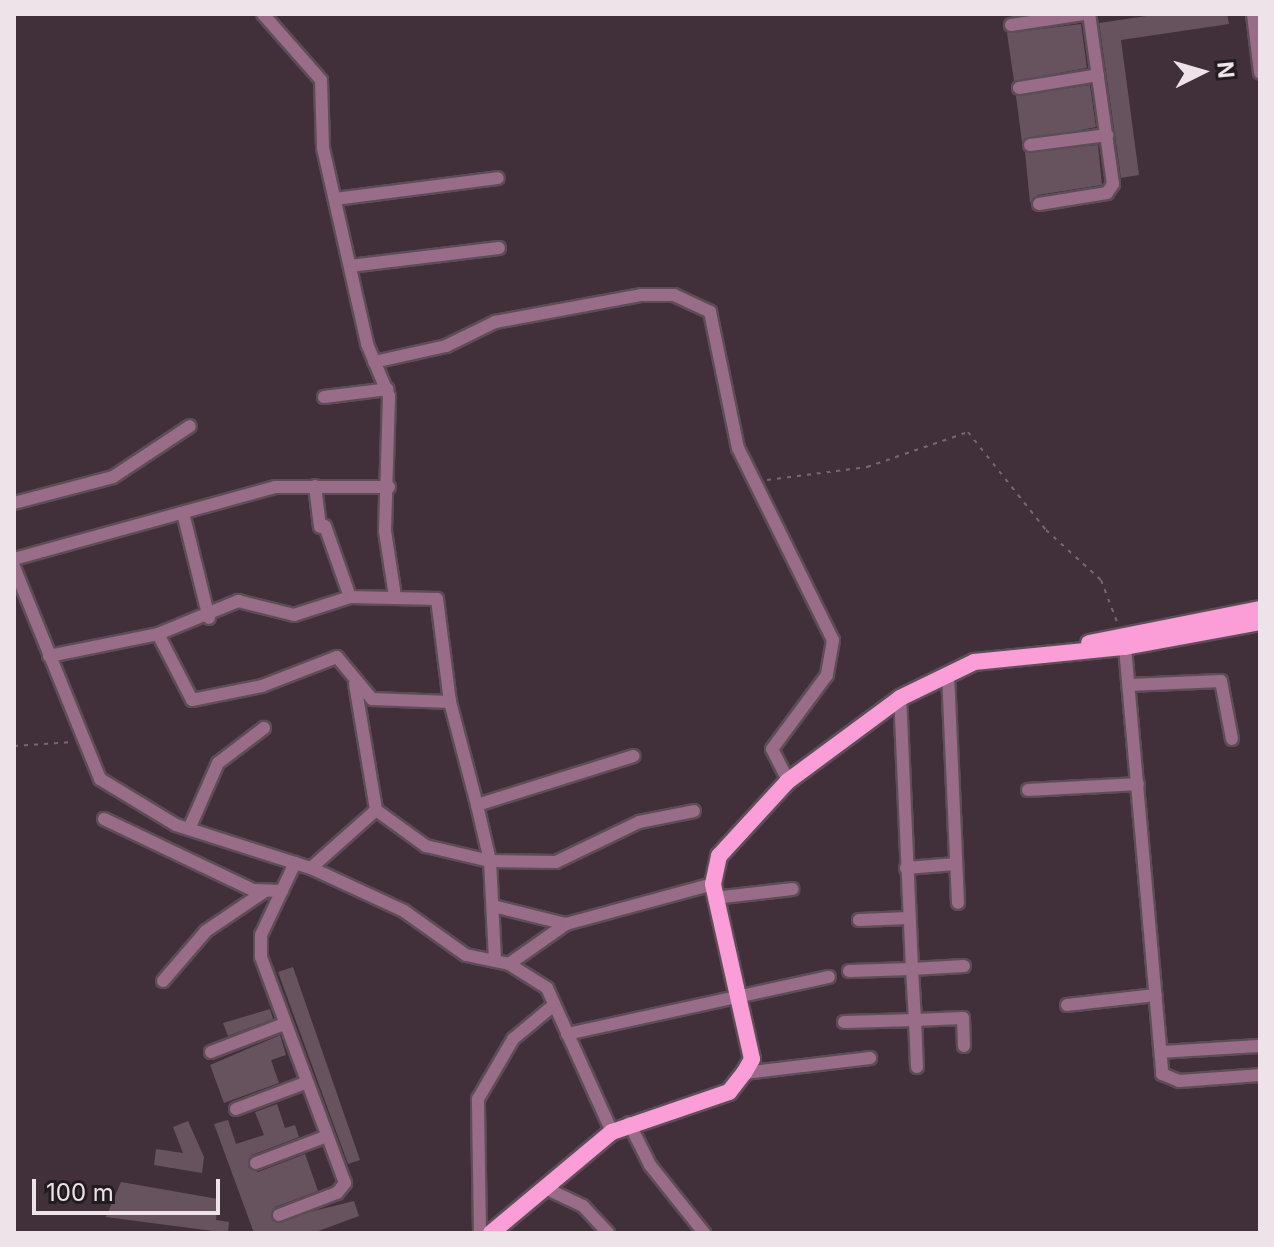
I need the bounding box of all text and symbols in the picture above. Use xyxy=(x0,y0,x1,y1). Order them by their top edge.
north arrow xyxy=(1162,32,1242,112)
text: N xyxy=(1212,60,1240,79)
scale bar xyxy=(36,1163,224,1213)
text: 100 m xyxy=(46,1178,114,1207)

